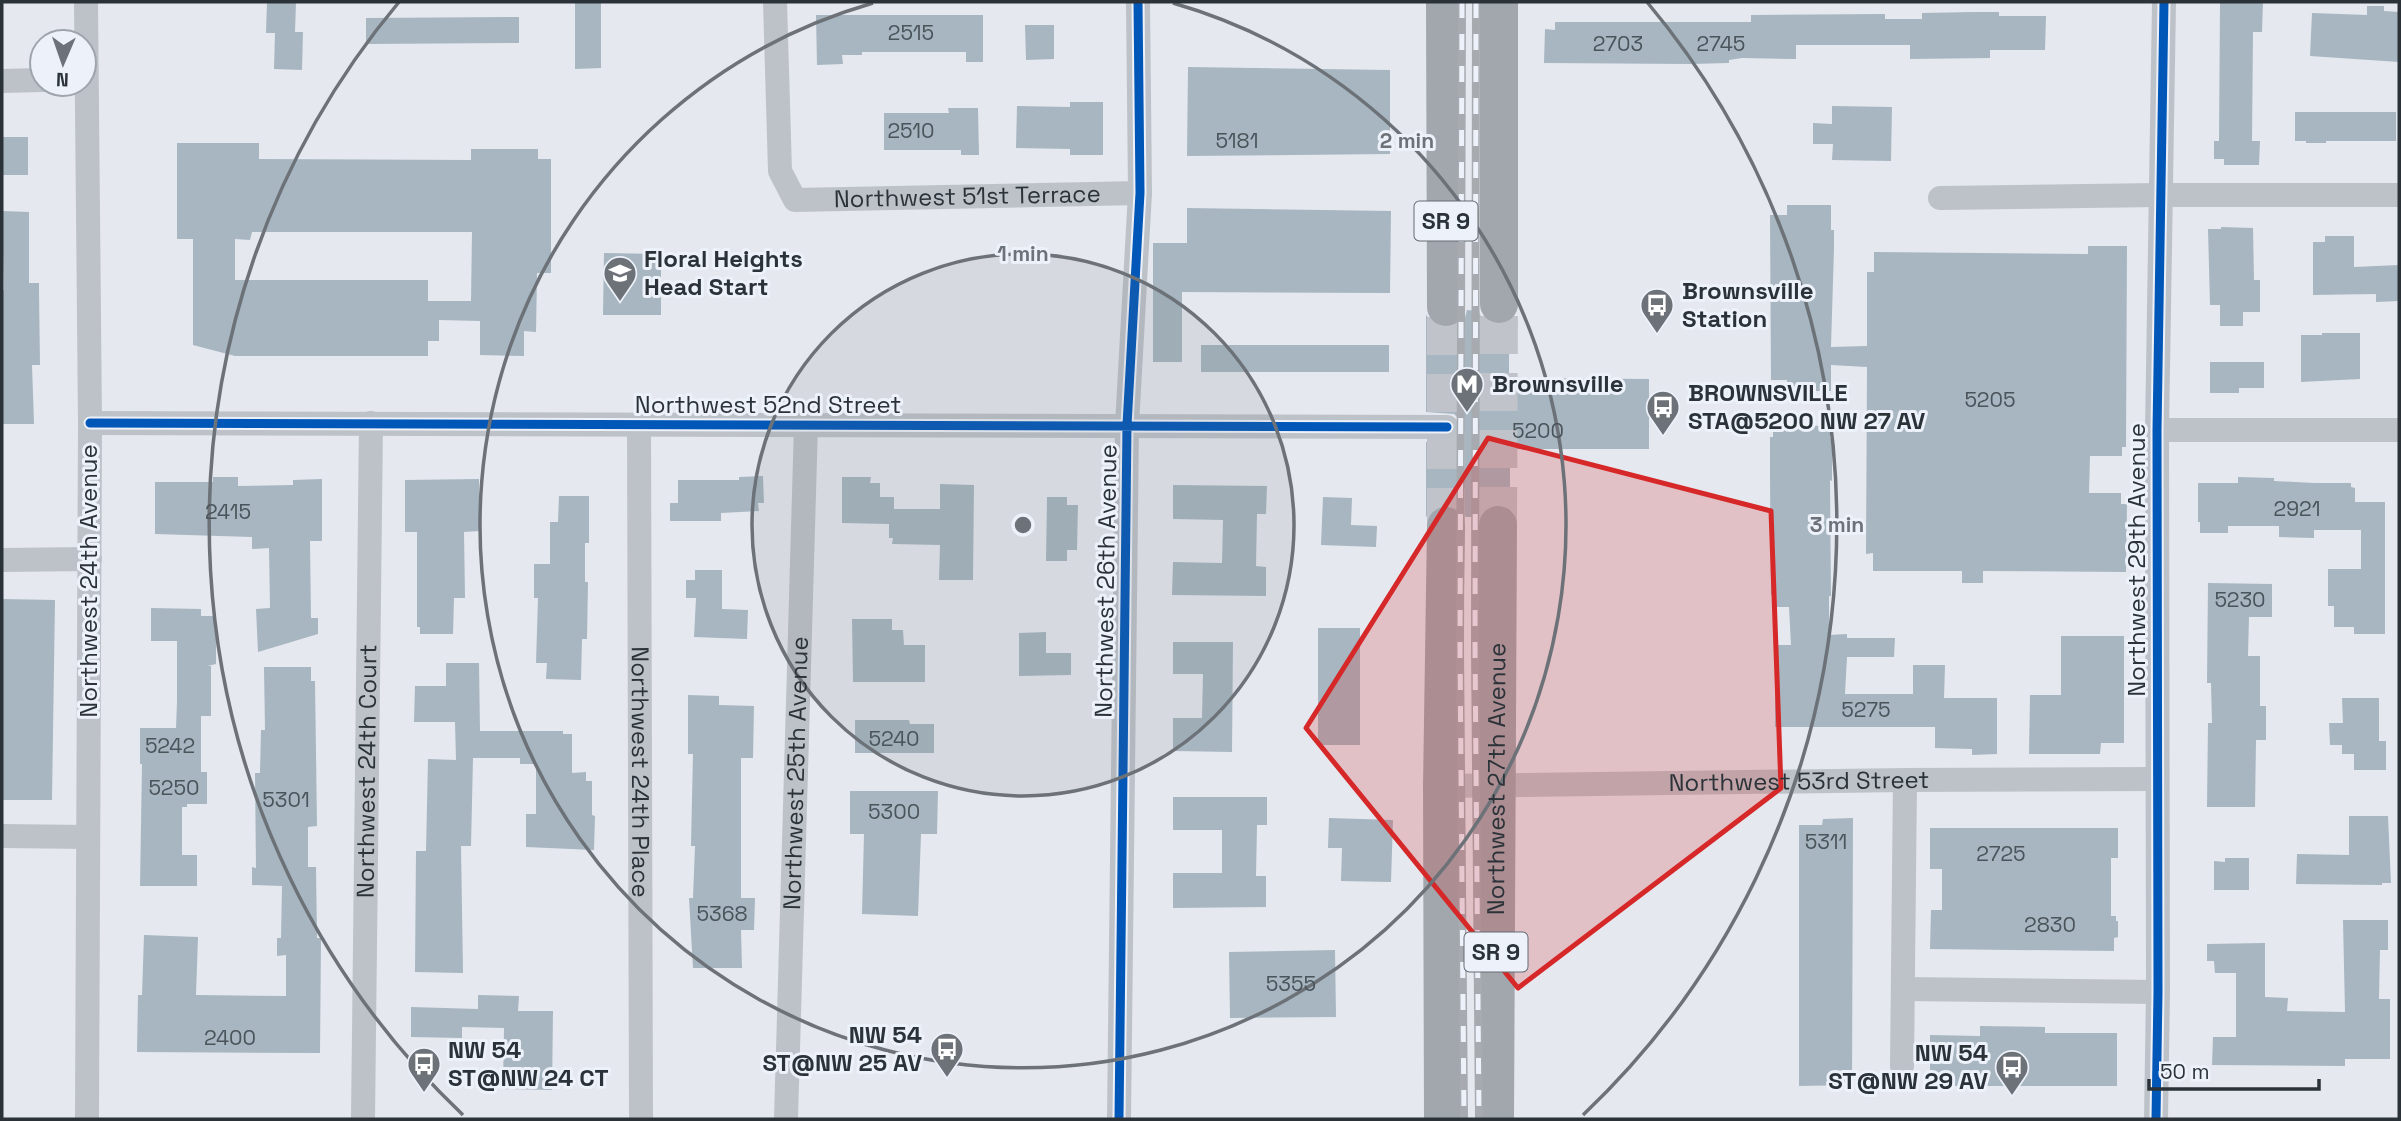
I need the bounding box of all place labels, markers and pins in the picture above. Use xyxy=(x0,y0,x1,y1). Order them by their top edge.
place label: Floral Heights Head Start xyxy=(644,243,803,302)
school or university icon: Floral Heights Head Start xyxy=(601,254,639,303)
place label: Brownsville Station xyxy=(1682,275,1814,334)
bus stop icon: Brownsville Station xyxy=(1638,286,1676,335)
metro station icon: Brownsville xyxy=(1448,365,1486,414)
place label: Brownsville xyxy=(1492,368,1624,399)
place label: BROWNSVILLE STA@5200 NW 27 AV xyxy=(1688,377,1926,436)
bus stop icon: BROWNSVILLE STA@5200 NW 27 AV xyxy=(1644,388,1682,437)
centre of rings xyxy=(1011,513,1035,537)
place label: NW 54 ST@NW 25 AV xyxy=(763,1019,922,1078)
bus stop icon: NW 54 ST@NW 25 AV xyxy=(928,1030,966,1079)
place label: NW 54 ST@NW 24 CT xyxy=(448,1034,609,1093)
place label: NW 54 ST@NW 29 AV xyxy=(1828,1037,1988,1096)
bus stop icon: NW 54 ST@NW 24 CT xyxy=(405,1045,443,1094)
bus stop icon: NW 54 ST@NW 29 AV xyxy=(1993,1048,2031,1097)

